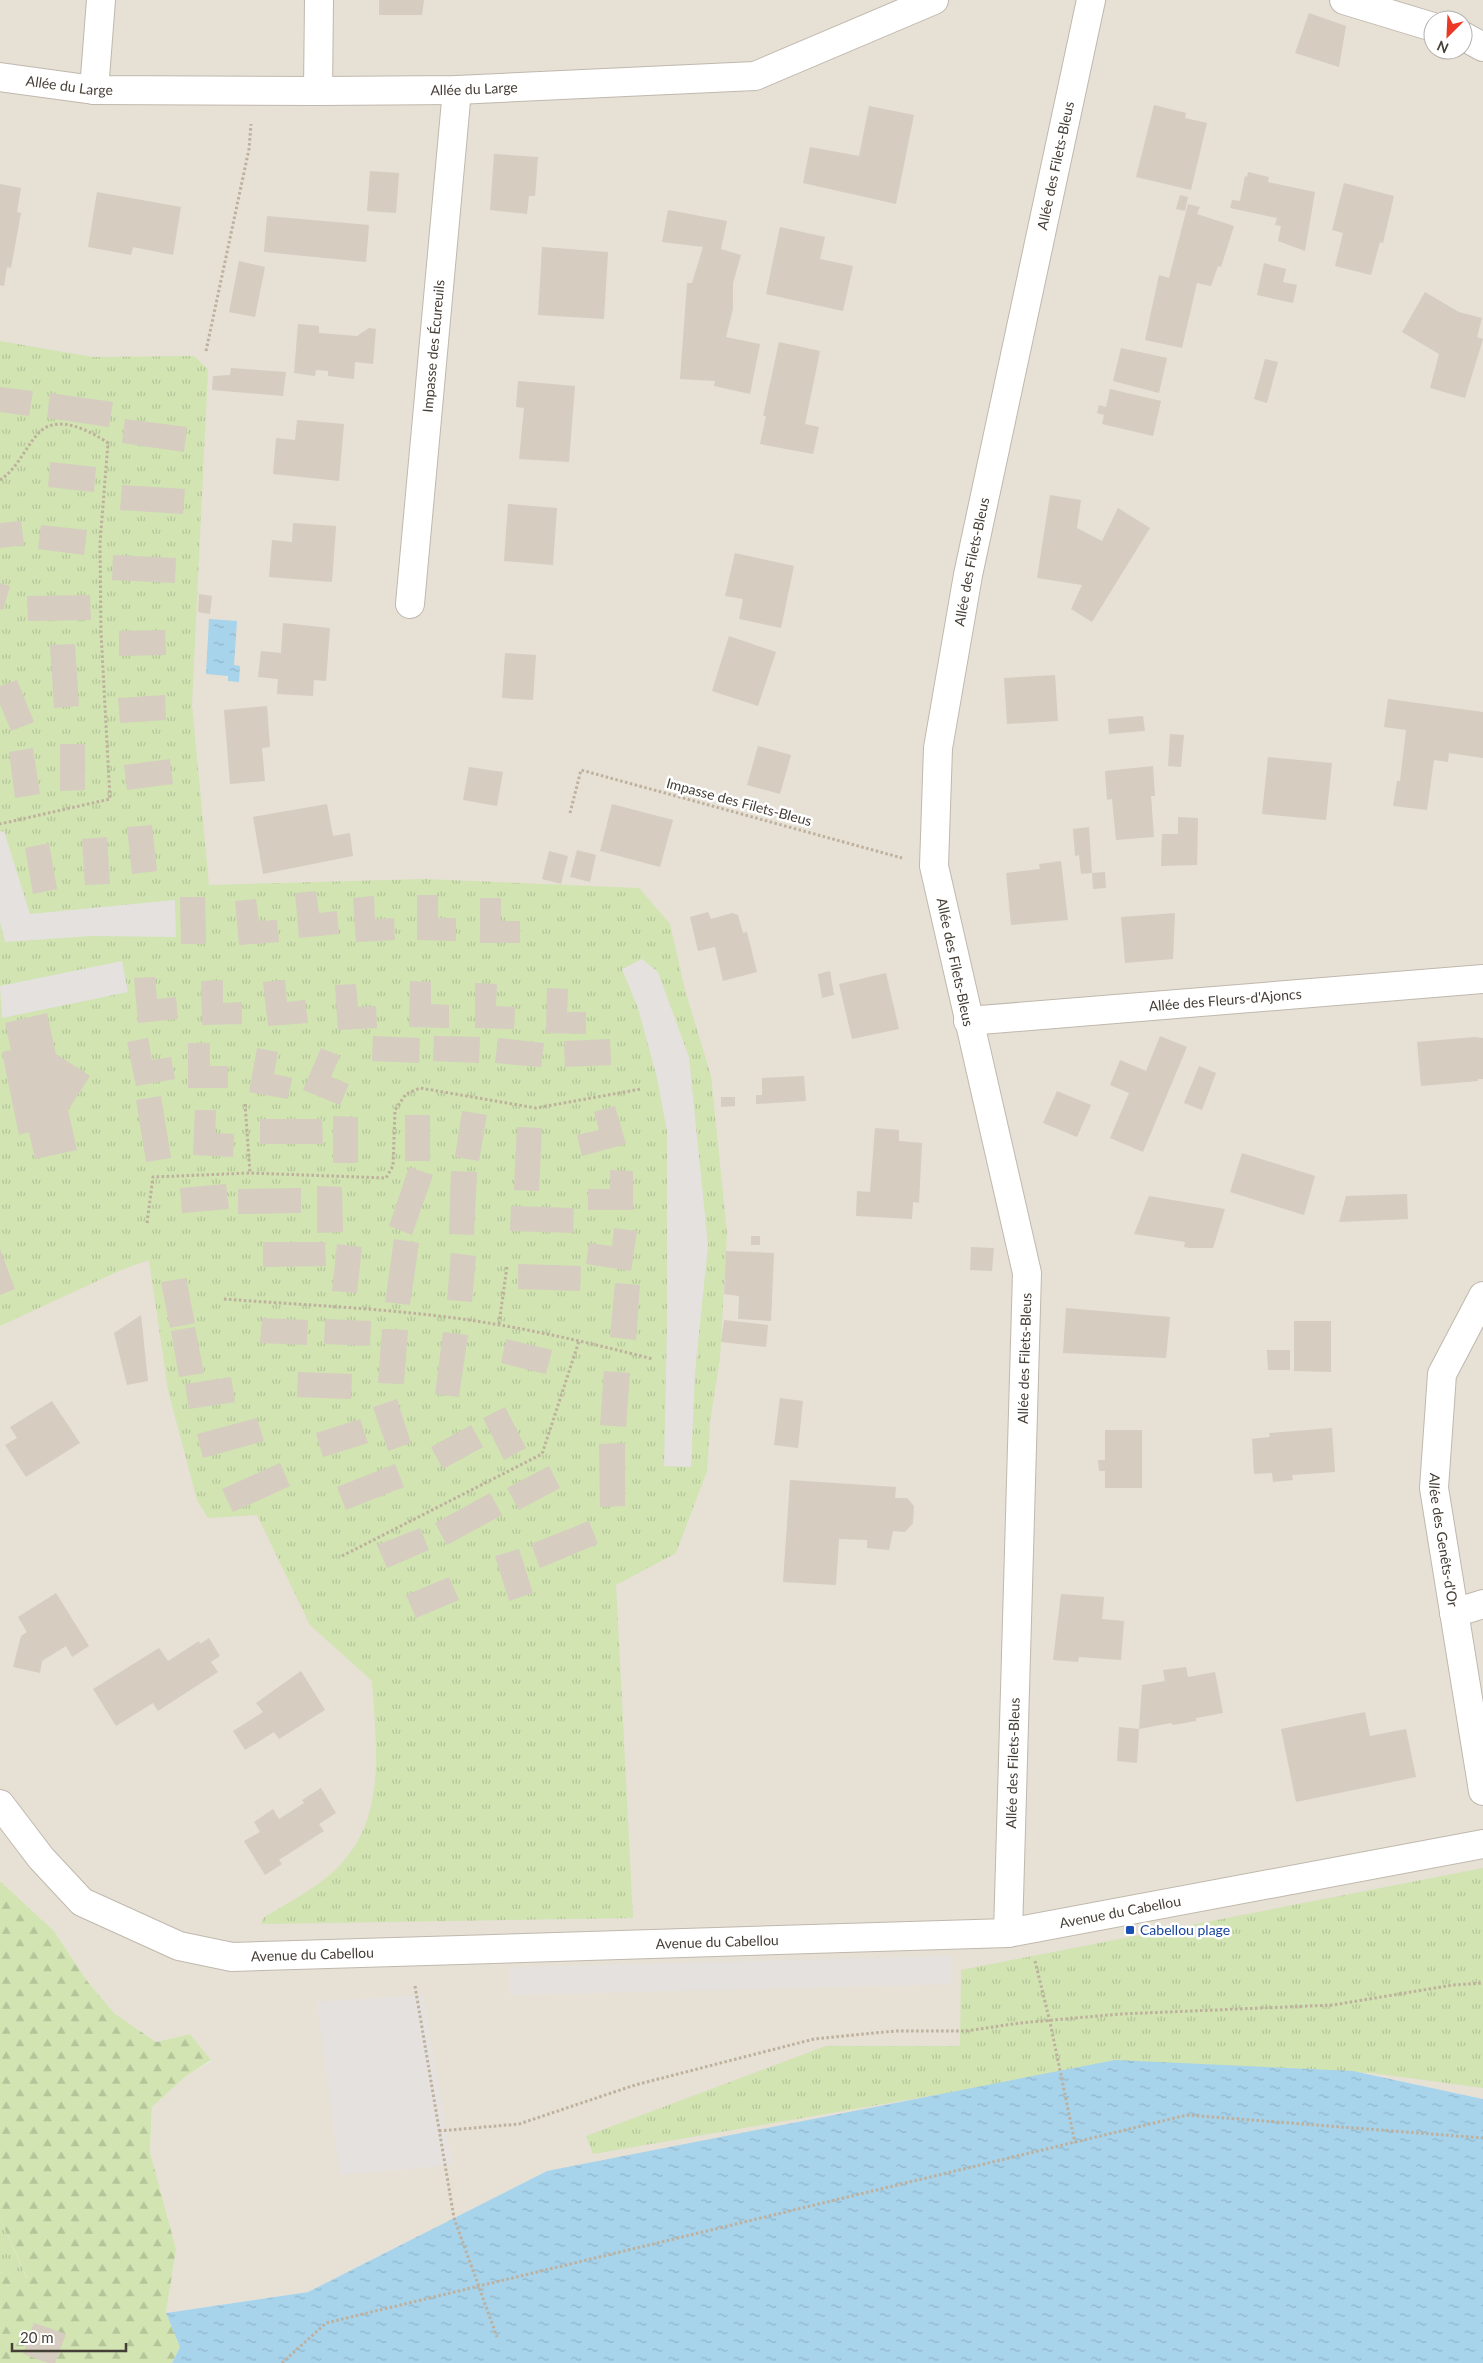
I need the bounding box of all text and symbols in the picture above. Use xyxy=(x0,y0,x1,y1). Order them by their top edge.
north arrow xyxy=(1423,10,1473,60)
text: N xyxy=(1434,37,1451,57)
street label: Allée du Large xyxy=(25,72,113,98)
street label: Allée du Large xyxy=(430,78,518,98)
street label: Allée des Filets-Bleus xyxy=(1033,100,1077,231)
street label: Impasse des Écureuils xyxy=(419,279,448,413)
street label: Allée des Filets-Bleus xyxy=(950,496,992,628)
street label: Impasse des Filets-Bleus xyxy=(665,774,814,829)
street label: Allée des Filets-Bleus xyxy=(934,896,977,1028)
street label: Allée des Fleurs-d'Ajoncs xyxy=(1148,985,1302,1014)
street label: Allée des Filets-Bleus xyxy=(1014,1292,1034,1424)
street label: Allée des Genêts-d'Or xyxy=(1426,1472,1462,1608)
street label: Allée des Filets-Bleus xyxy=(1002,1697,1023,1829)
street label: Avenue du Cabellou xyxy=(1058,1892,1182,1931)
place label: Cabellou plage xyxy=(1140,1921,1230,1938)
marker: Cabellou plage xyxy=(1124,1924,1136,1936)
street label: Avenue du Cabellou xyxy=(655,1931,779,1952)
street label: Avenue du Cabellou xyxy=(251,1944,374,1964)
scale bar xyxy=(12,2320,126,2352)
text: 20 m xyxy=(20,2328,54,2346)

